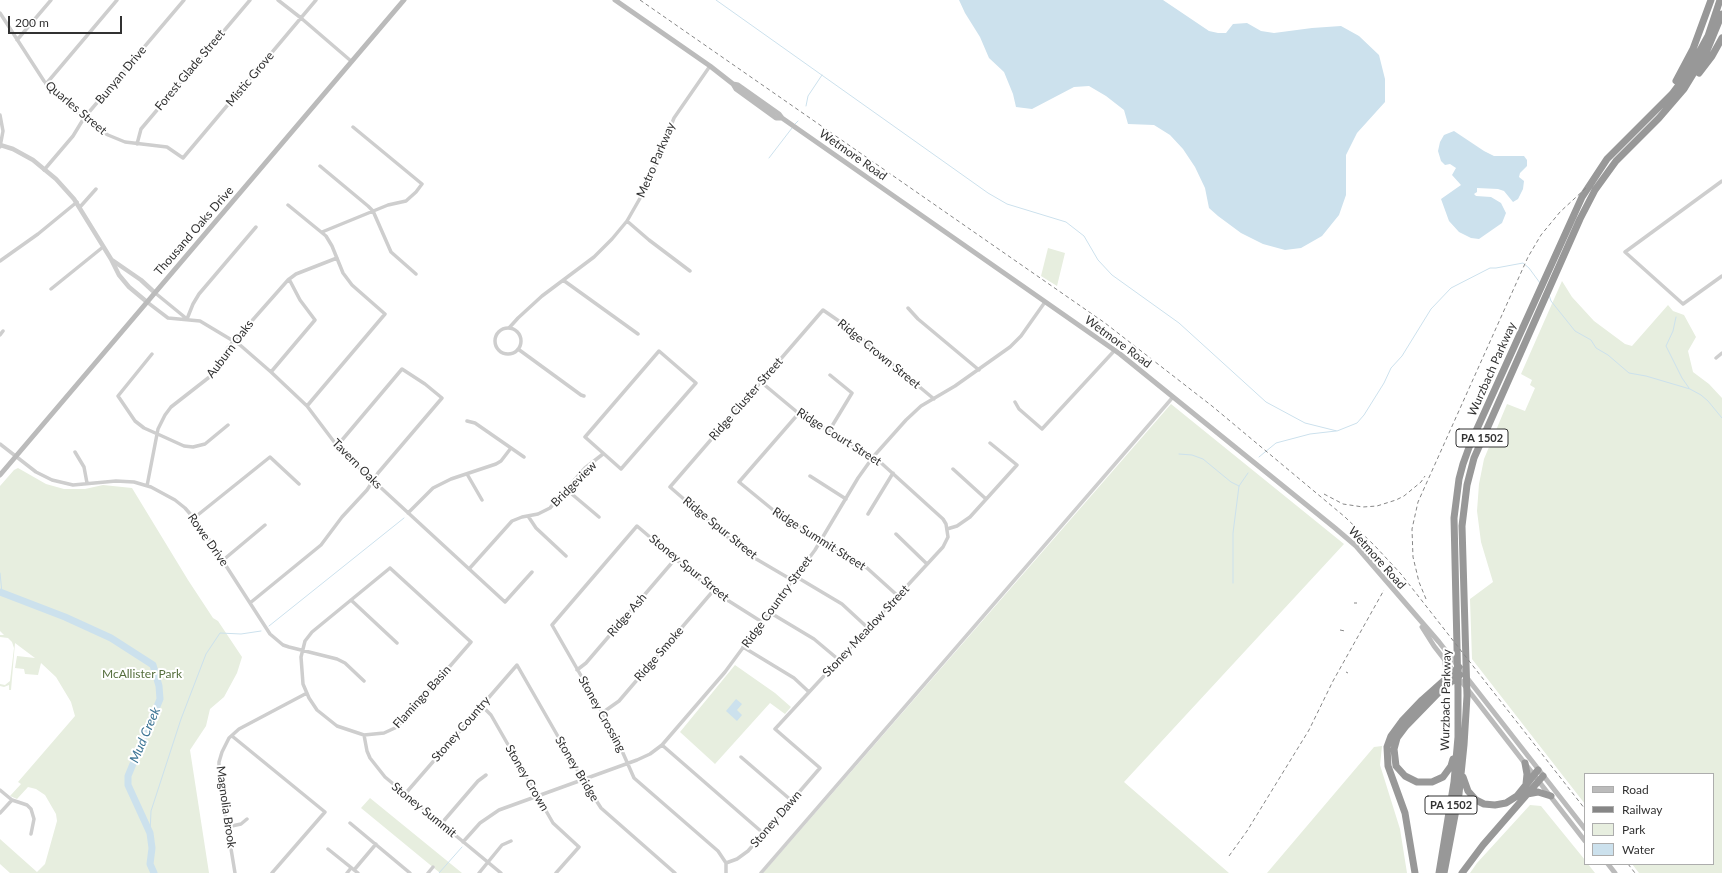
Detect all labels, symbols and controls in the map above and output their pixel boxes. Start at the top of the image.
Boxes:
scale bar [10,8,124,34]
text: 200 m [15,15,49,30]
street label: Forest Glade Street [152,27,228,113]
street label: Bunyan Drive [93,43,149,107]
street label: Mistic Grove [223,49,277,109]
street label: Quarles Street [42,78,110,138]
street label: Metro Parkway [634,120,678,200]
street label: Wetmore Road [816,126,890,184]
street label: Thousand Oaks Drive [151,184,237,278]
street label: Wetmore Road [1082,313,1154,371]
street label: Ridge Crown Street [835,316,923,392]
street label: Auburn Oaks [204,317,256,381]
street label: Wurzbach Parkway [1465,320,1519,418]
street label: Ridge Cluster Street [706,355,786,443]
street label: Ridge Court Street [794,405,884,469]
road number: PA 1502 [1456,429,1508,447]
street label: Tavern Oaks [329,436,385,492]
street label: Bridgeview [548,458,600,510]
street label: Ridge Spur Street [680,494,760,562]
street label: Ridge Summit Street [770,504,868,574]
street label: Rowe Drive [185,511,231,569]
street label: Wetmore Road [1345,524,1409,592]
street label: Stoney Spur Street [646,531,732,605]
street label: Ridge Country Street [739,553,815,651]
street label: Stoney Meadow Street [820,582,912,680]
street label: Ridge Ash [604,590,650,640]
street label: Ridge Smoke [631,624,687,684]
street label: Wurzbach Parkway [1438,649,1454,751]
street label: Flamingo Basin [390,663,454,731]
park label: McAllister Park [102,667,182,681]
street label: Stoney Crossing [575,674,629,754]
street label: Stoney Country [429,693,493,765]
water label: Mud Creek [126,705,164,765]
street label: Stoney Bridge [552,734,602,804]
street label: Stoney Crown [502,742,552,814]
street label: Magnolia Brook [213,765,239,849]
legend [1584,773,1714,865]
street label: Stoney Summit [389,779,459,841]
text: Road [1622,782,1649,797]
street label: Stoney Dawn [747,788,805,850]
road number: PA 1502 [1425,796,1477,814]
text: Railway [1622,802,1662,817]
text: Park [1622,822,1645,837]
text: Water [1622,842,1655,857]

